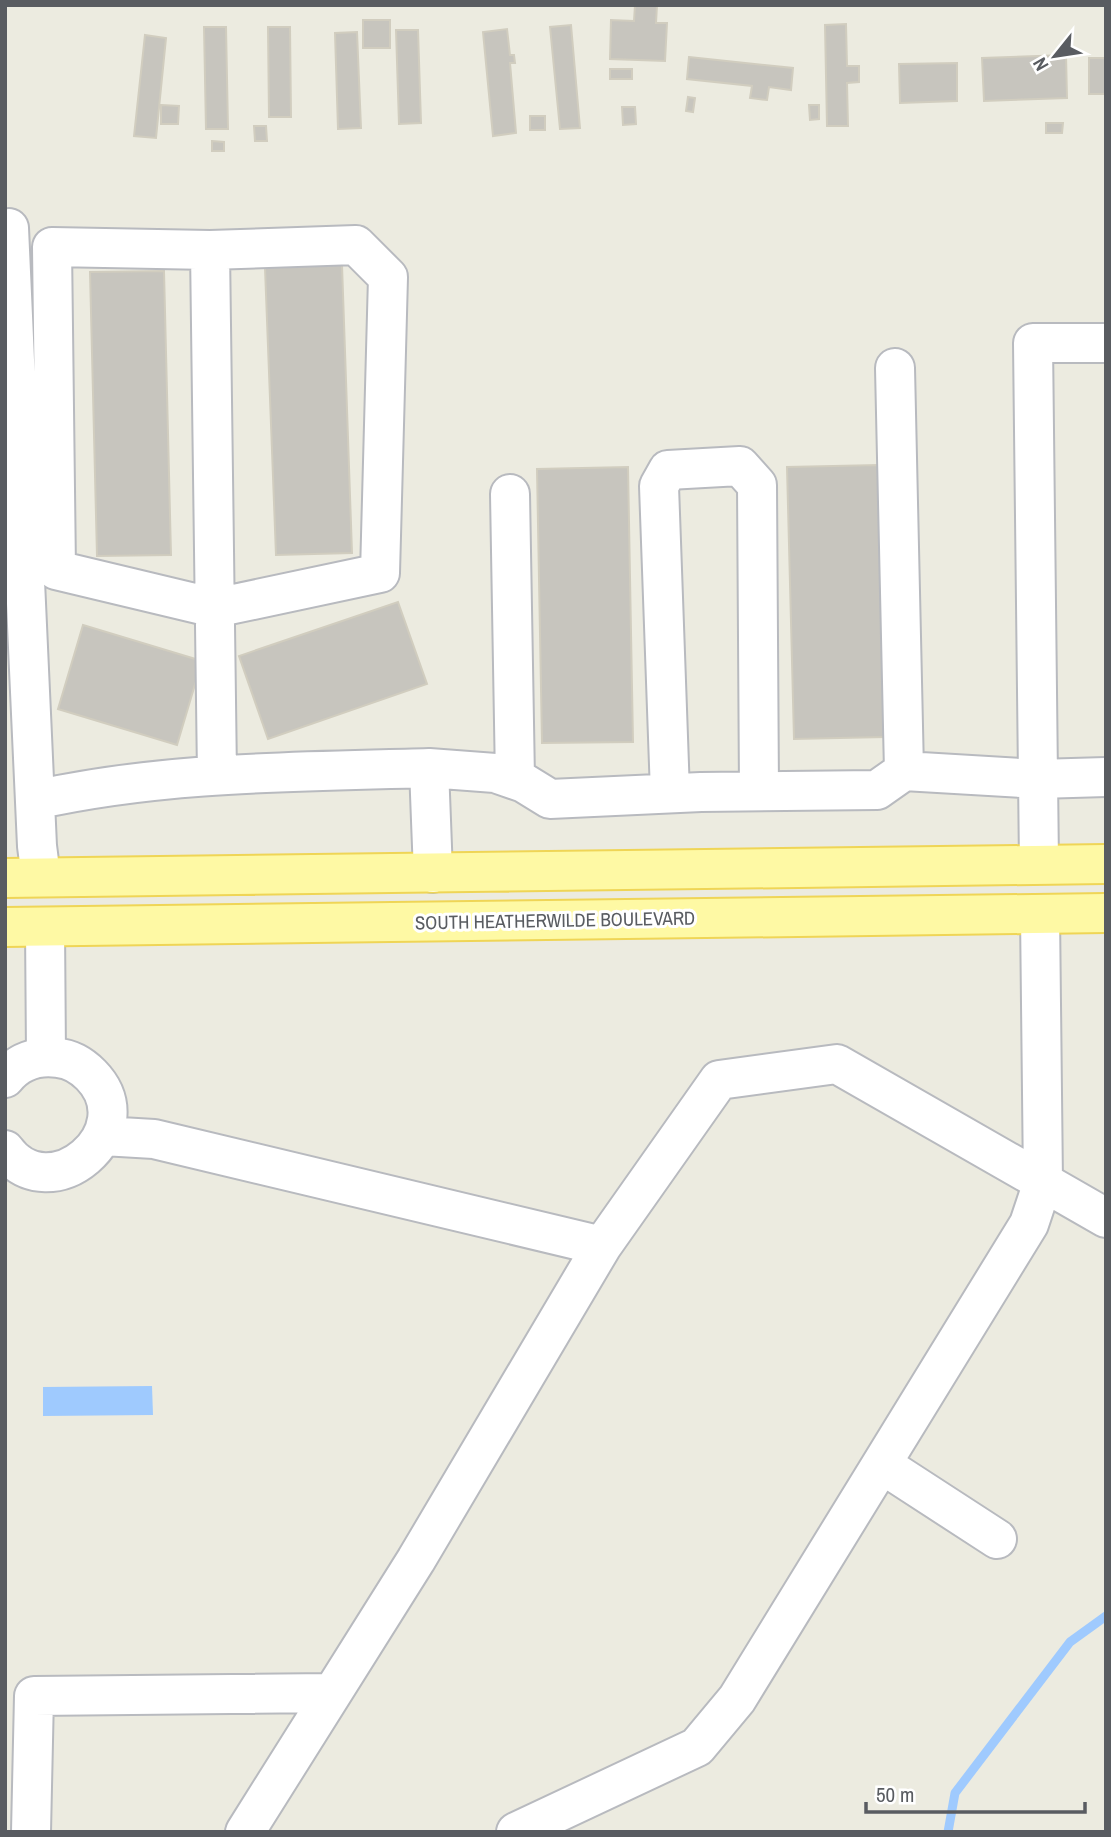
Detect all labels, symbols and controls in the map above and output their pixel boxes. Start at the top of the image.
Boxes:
north arrow [1020,21,1090,91]
text: N [1026,53,1054,76]
street label: SOUTH HEATHERWILDE BOULEVARD [415,905,695,935]
scale bar [866,1770,1085,1814]
text: 50 m [876,1780,914,1809]

